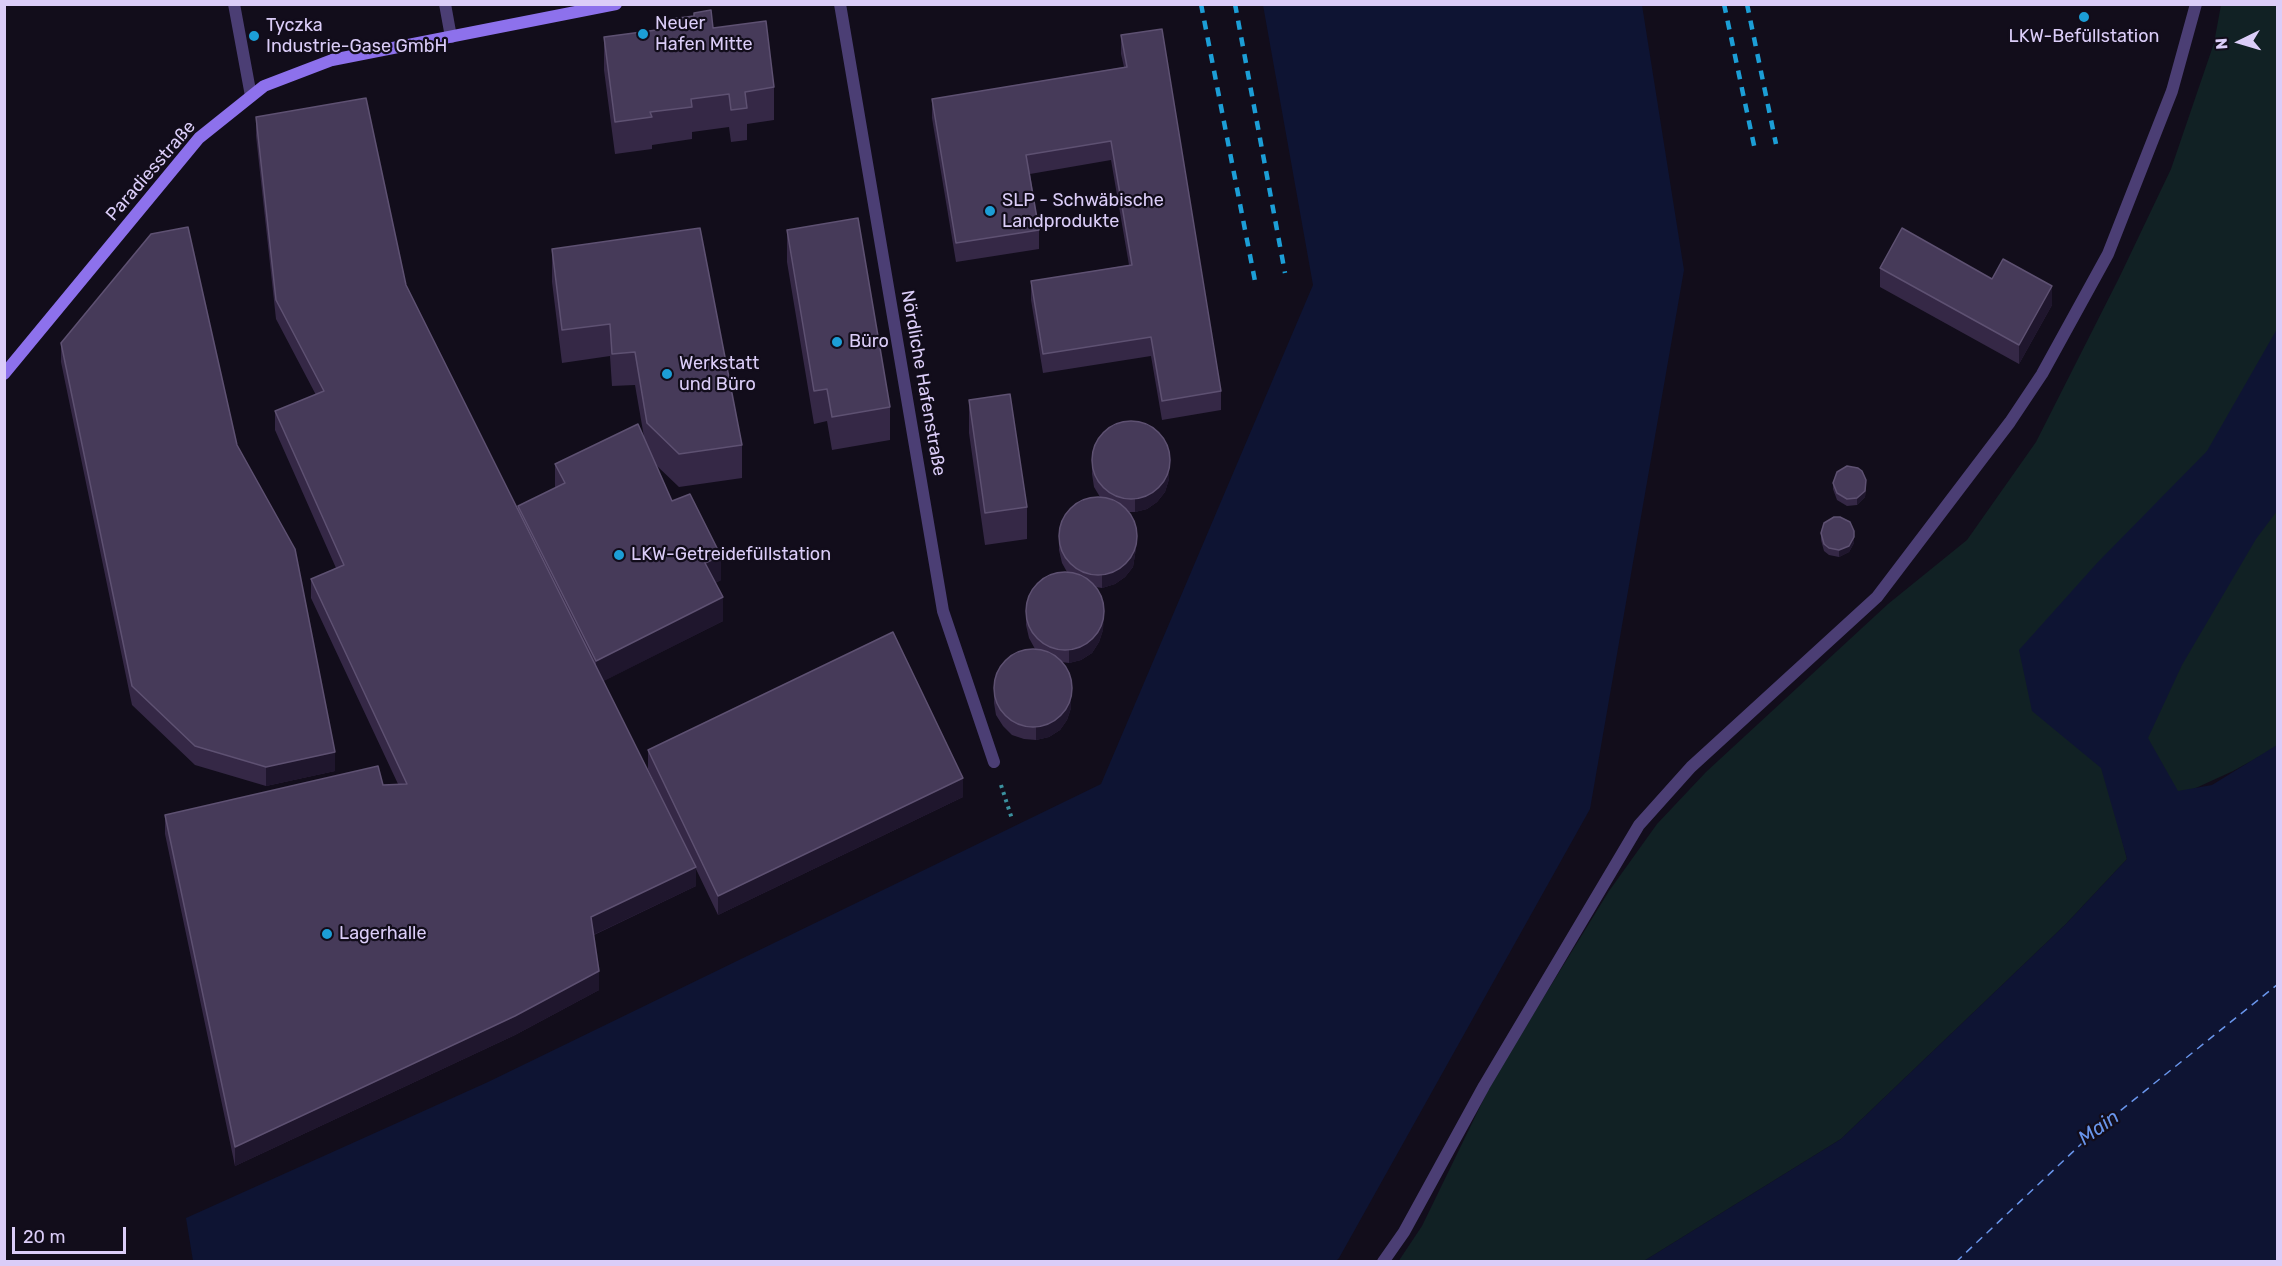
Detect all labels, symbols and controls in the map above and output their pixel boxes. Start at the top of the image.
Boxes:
marker: LKW-Befüllstation [2077,10,2091,24]
north arrow [2210,12,2270,72]
place label: Neuer Hafen Mitte [655,13,753,56]
place label: Tyczka Industrie-Gase GmbH [266,15,447,57]
place label: LKW-Befüllstation [2009,26,2159,48]
marker: Neuer Hafen Mitte [636,27,650,41]
marker: Tyczka Industrie-Gase GmbH [247,29,261,43]
text: N [2212,37,2232,50]
street label: Paradiesstraße [102,116,200,226]
place label: SLP - Schwäbische Landprodukte [1002,190,1164,232]
marker: SLP - Schwäbische Landprodukte [983,204,997,218]
street label: Nördliche Hafenstraße [896,288,950,478]
place label: Büro [849,331,889,353]
marker: Büro [830,335,844,349]
place label: Werkstatt und Büro [679,353,759,395]
marker: Werkstatt und Büro [660,367,674,381]
place label: LKW-Getreidefüllstation [631,544,831,566]
marker: LKW-Getreidefüllstation [612,548,626,562]
place label: Lagerhalle [339,923,426,945]
marker: Lagerhalle [320,927,334,941]
water label: Main [2074,1105,2124,1151]
scale bar [15,1215,129,1253]
text: 20 m [23,1226,65,1248]

